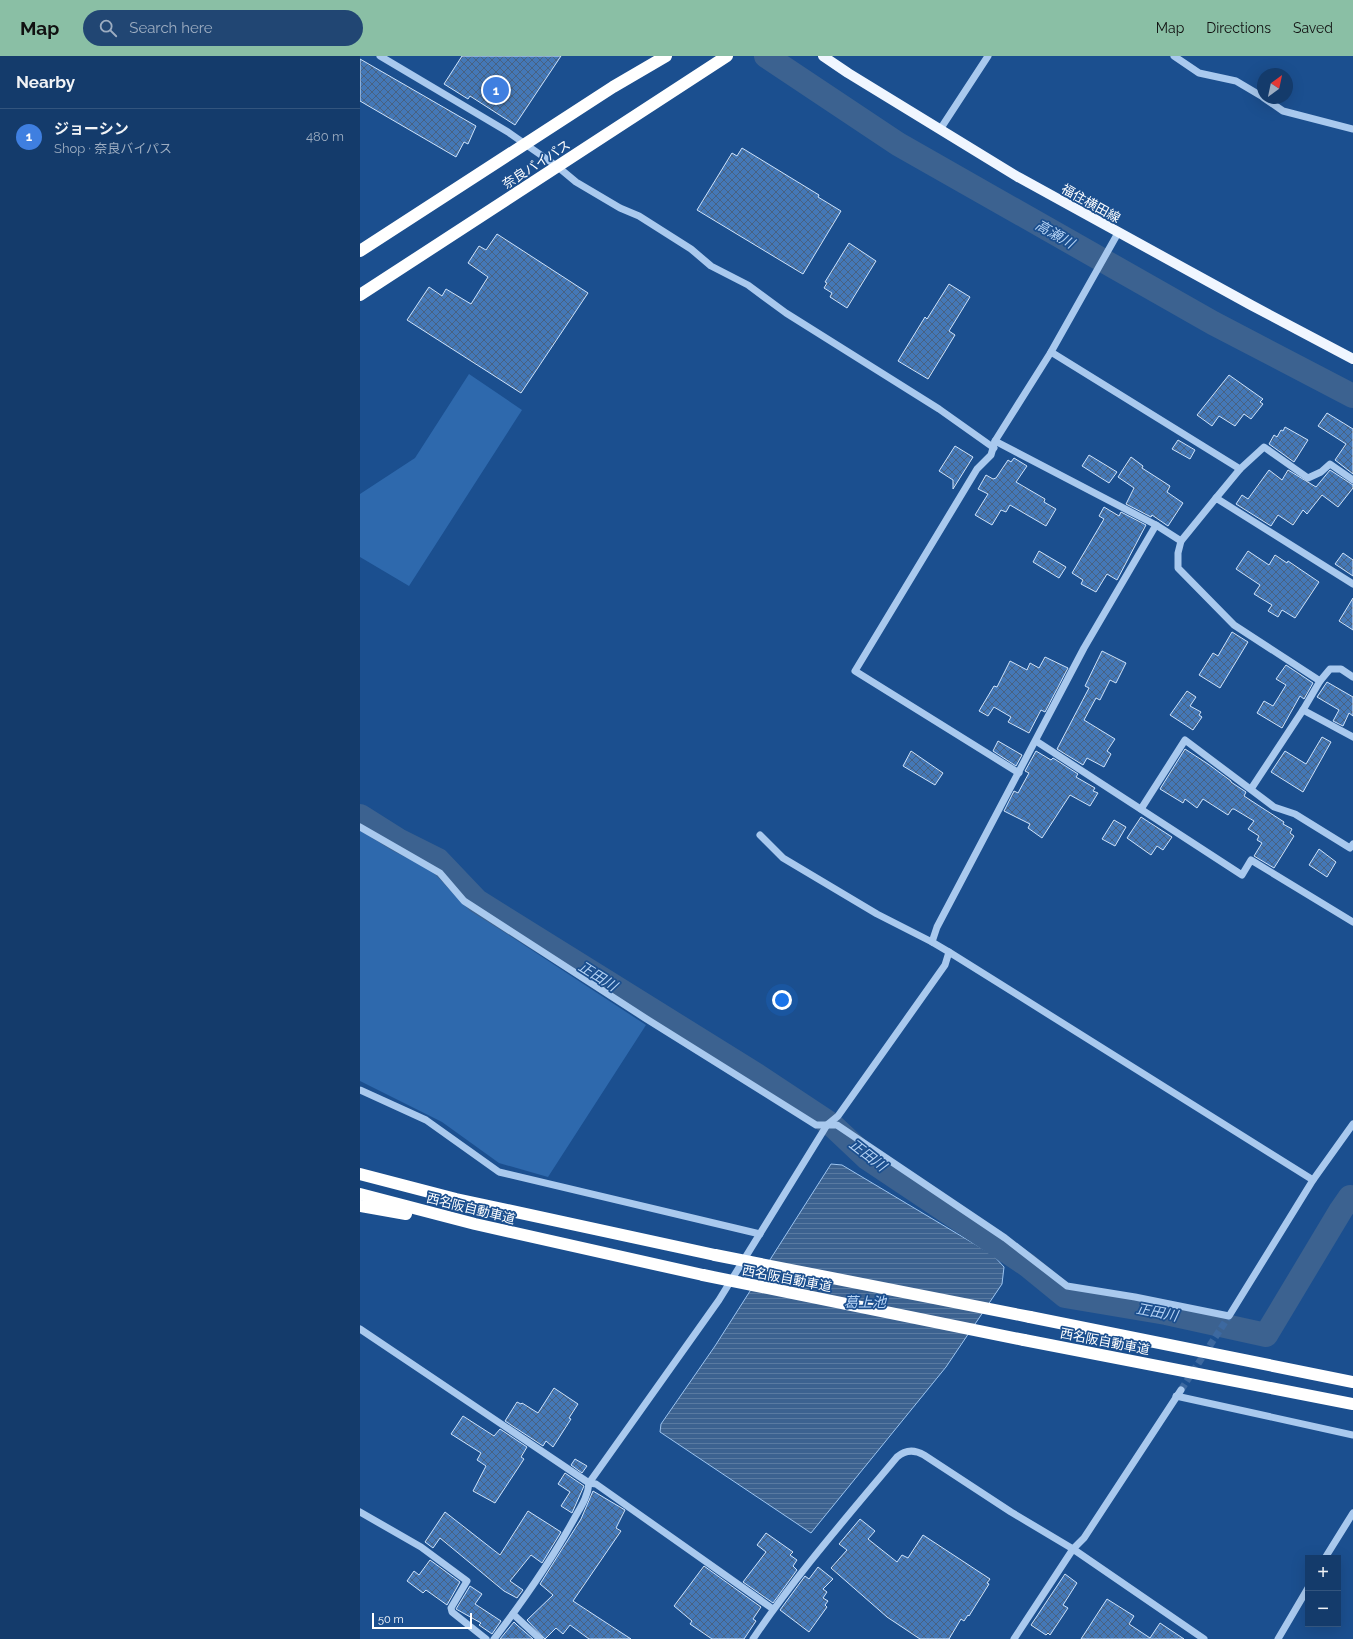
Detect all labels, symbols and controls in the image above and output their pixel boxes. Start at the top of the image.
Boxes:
search box [83,10,363,46]
text: Map [20,17,59,39]
icon: search [97,17,119,39]
text: Search here [129,19,213,37]
text: Map [1156,20,1184,36]
text: Directions [1206,20,1271,36]
text: Saved [1293,20,1333,36]
north arrow [1257,68,1293,104]
text: Nearby [16,72,75,92]
pin: 1 [483,75,509,105]
text: ジョーシン [54,120,129,138]
text: 1 [26,129,32,144]
text: 480 m [306,129,344,144]
street label: 奈良バイパス [500,137,573,192]
text: Shop · 奈良バイパス [54,141,172,156]
street label: 福住横田線 [1059,181,1123,226]
water label: 高瀬川 [1033,217,1079,252]
water label: 正田川 [576,958,622,995]
your location [772,990,792,1010]
water label: 正田川 [847,1136,891,1175]
street label: 西名阪自動車道 [425,1190,517,1227]
street label: 西名阪自動車道 [741,1262,833,1295]
water label: 葛上池 [844,1294,888,1310]
water label: 正田川 [1135,1300,1181,1324]
street label: 西名阪自動車道 [1059,1325,1151,1358]
map controls [1305,1555,1341,1627]
button: + [1305,1555,1341,1591]
button: − [1305,1591,1341,1627]
scale bar [372,1611,472,1630]
text: 50 m [378,1613,404,1626]

